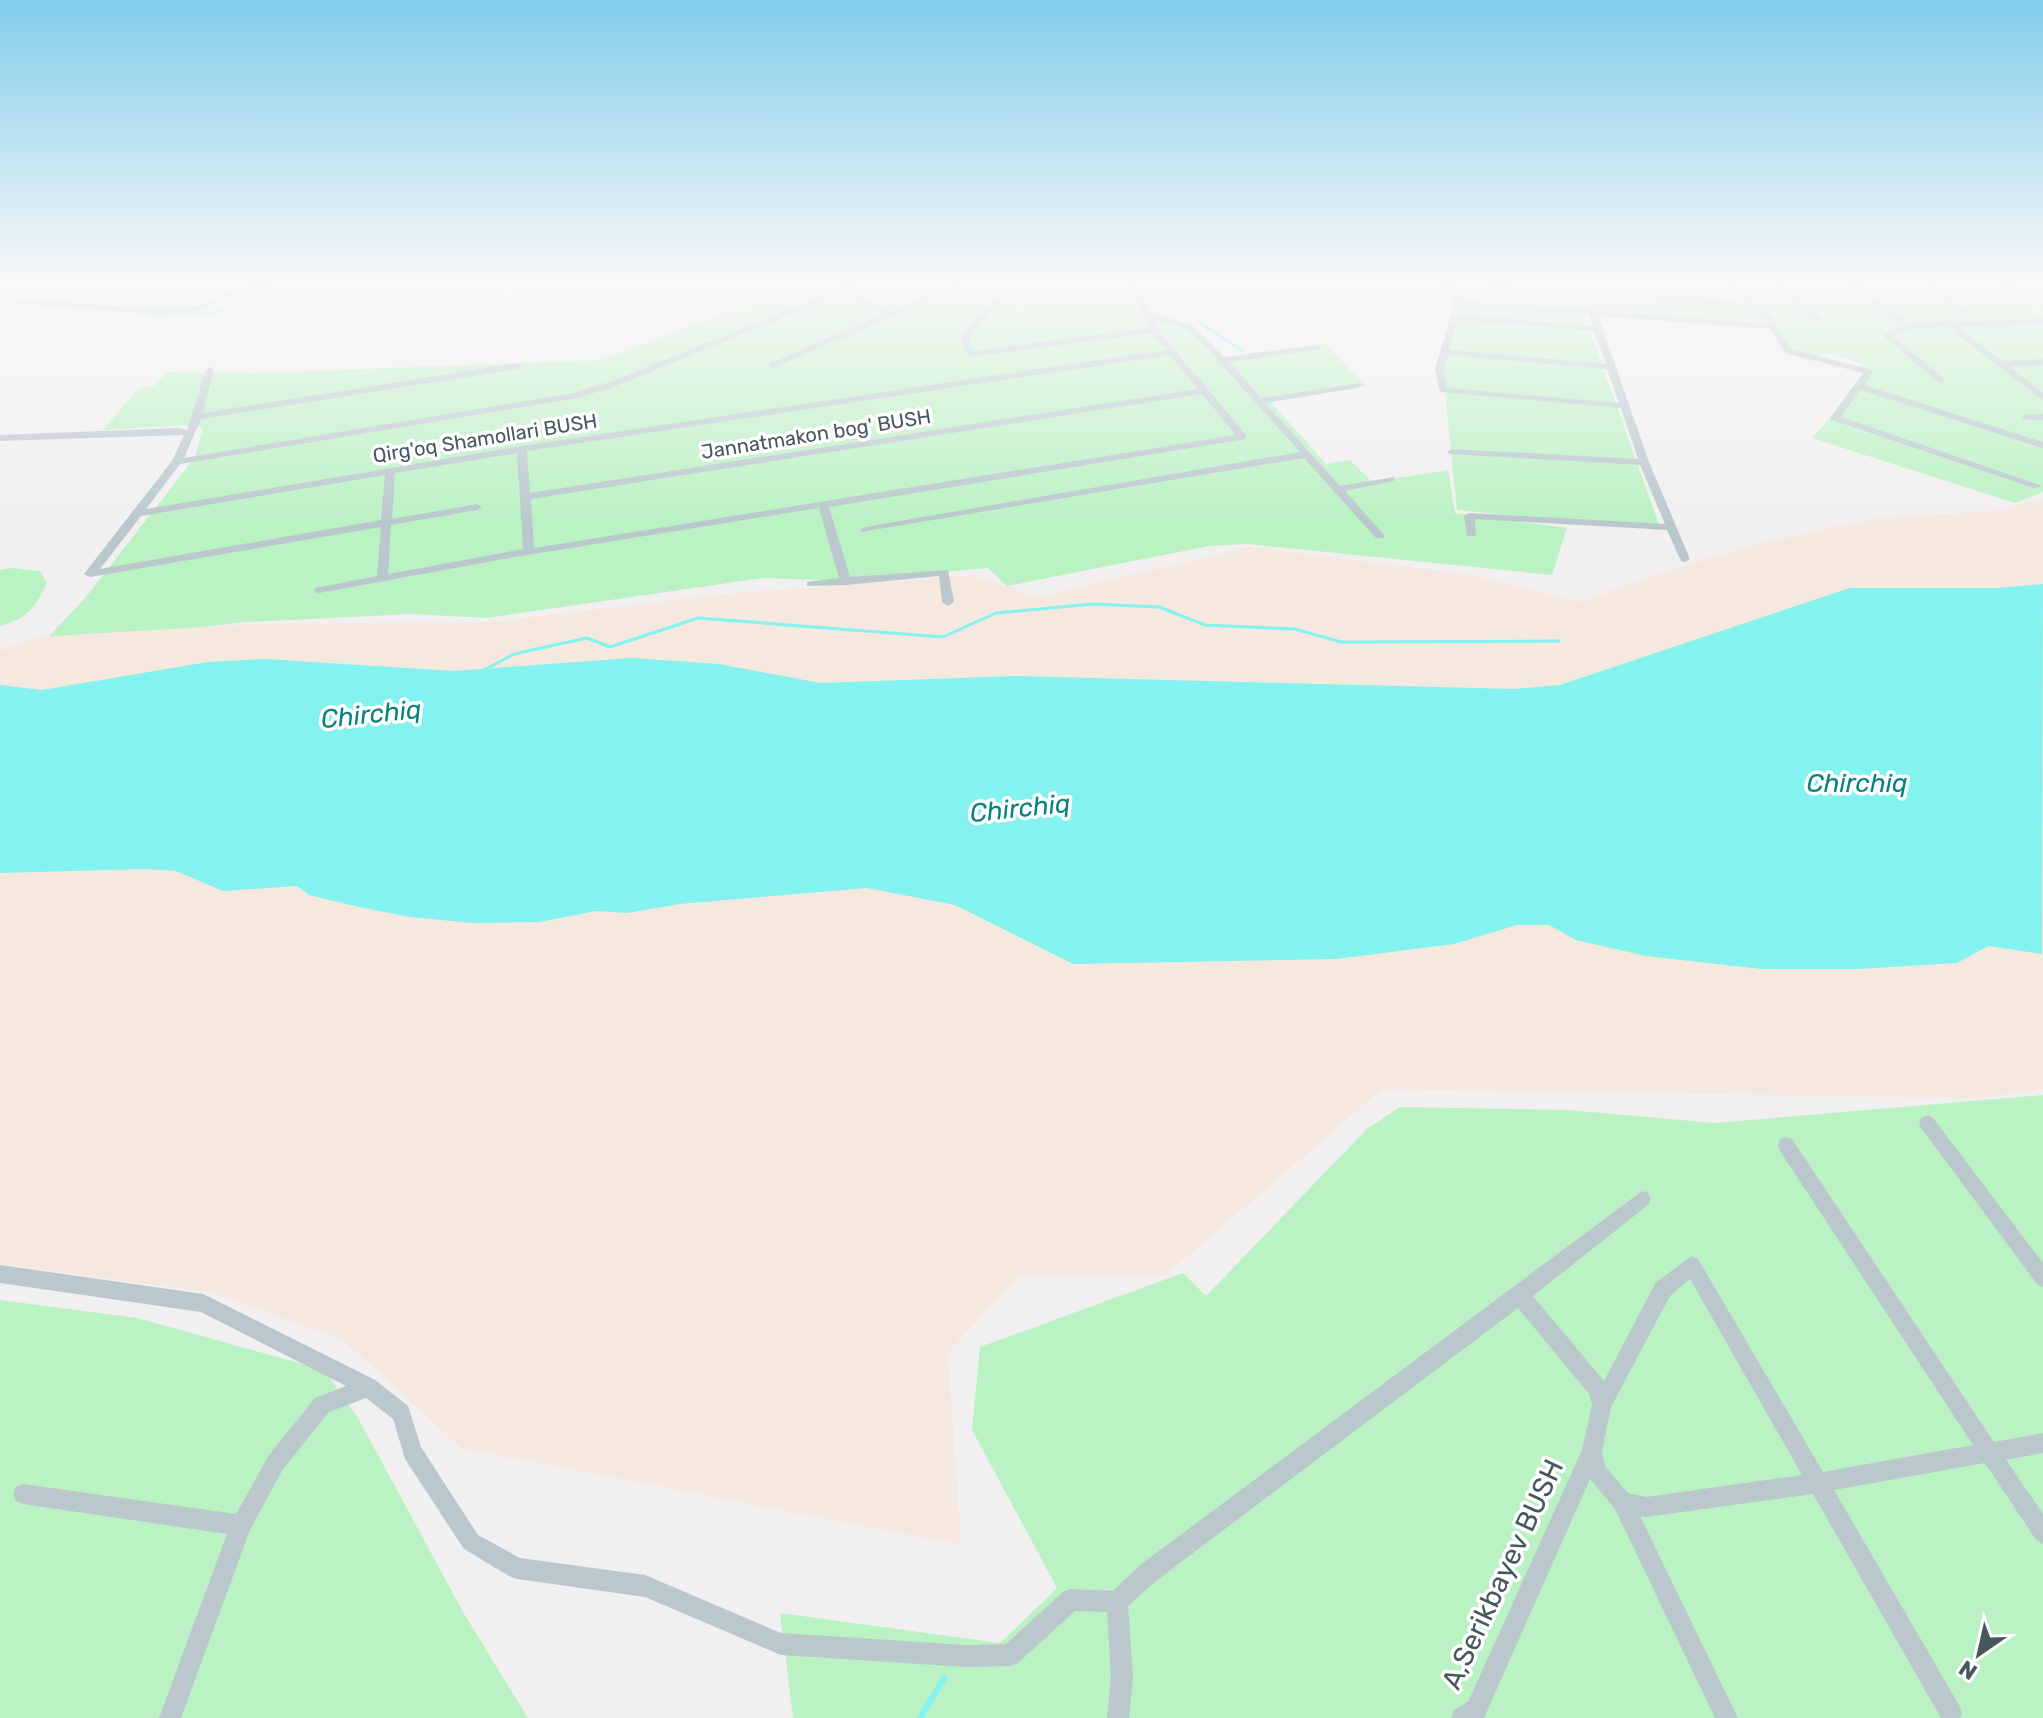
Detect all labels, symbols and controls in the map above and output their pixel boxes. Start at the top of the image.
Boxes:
street label: Jannatmakon bog' BUSH [699,404,933,464]
street label: Qirg'oq Shamollari BUSH [371,408,599,468]
water label: Chirchiq [319,694,423,735]
water label: Chirchiq [1806,768,1908,799]
water label: Chirchiq [968,788,1072,829]
street label: A,Serikbayev BUSH [1435,1454,1570,1694]
north arrow [1939,1614,2019,1694]
text: N [1954,1655,1982,1686]

